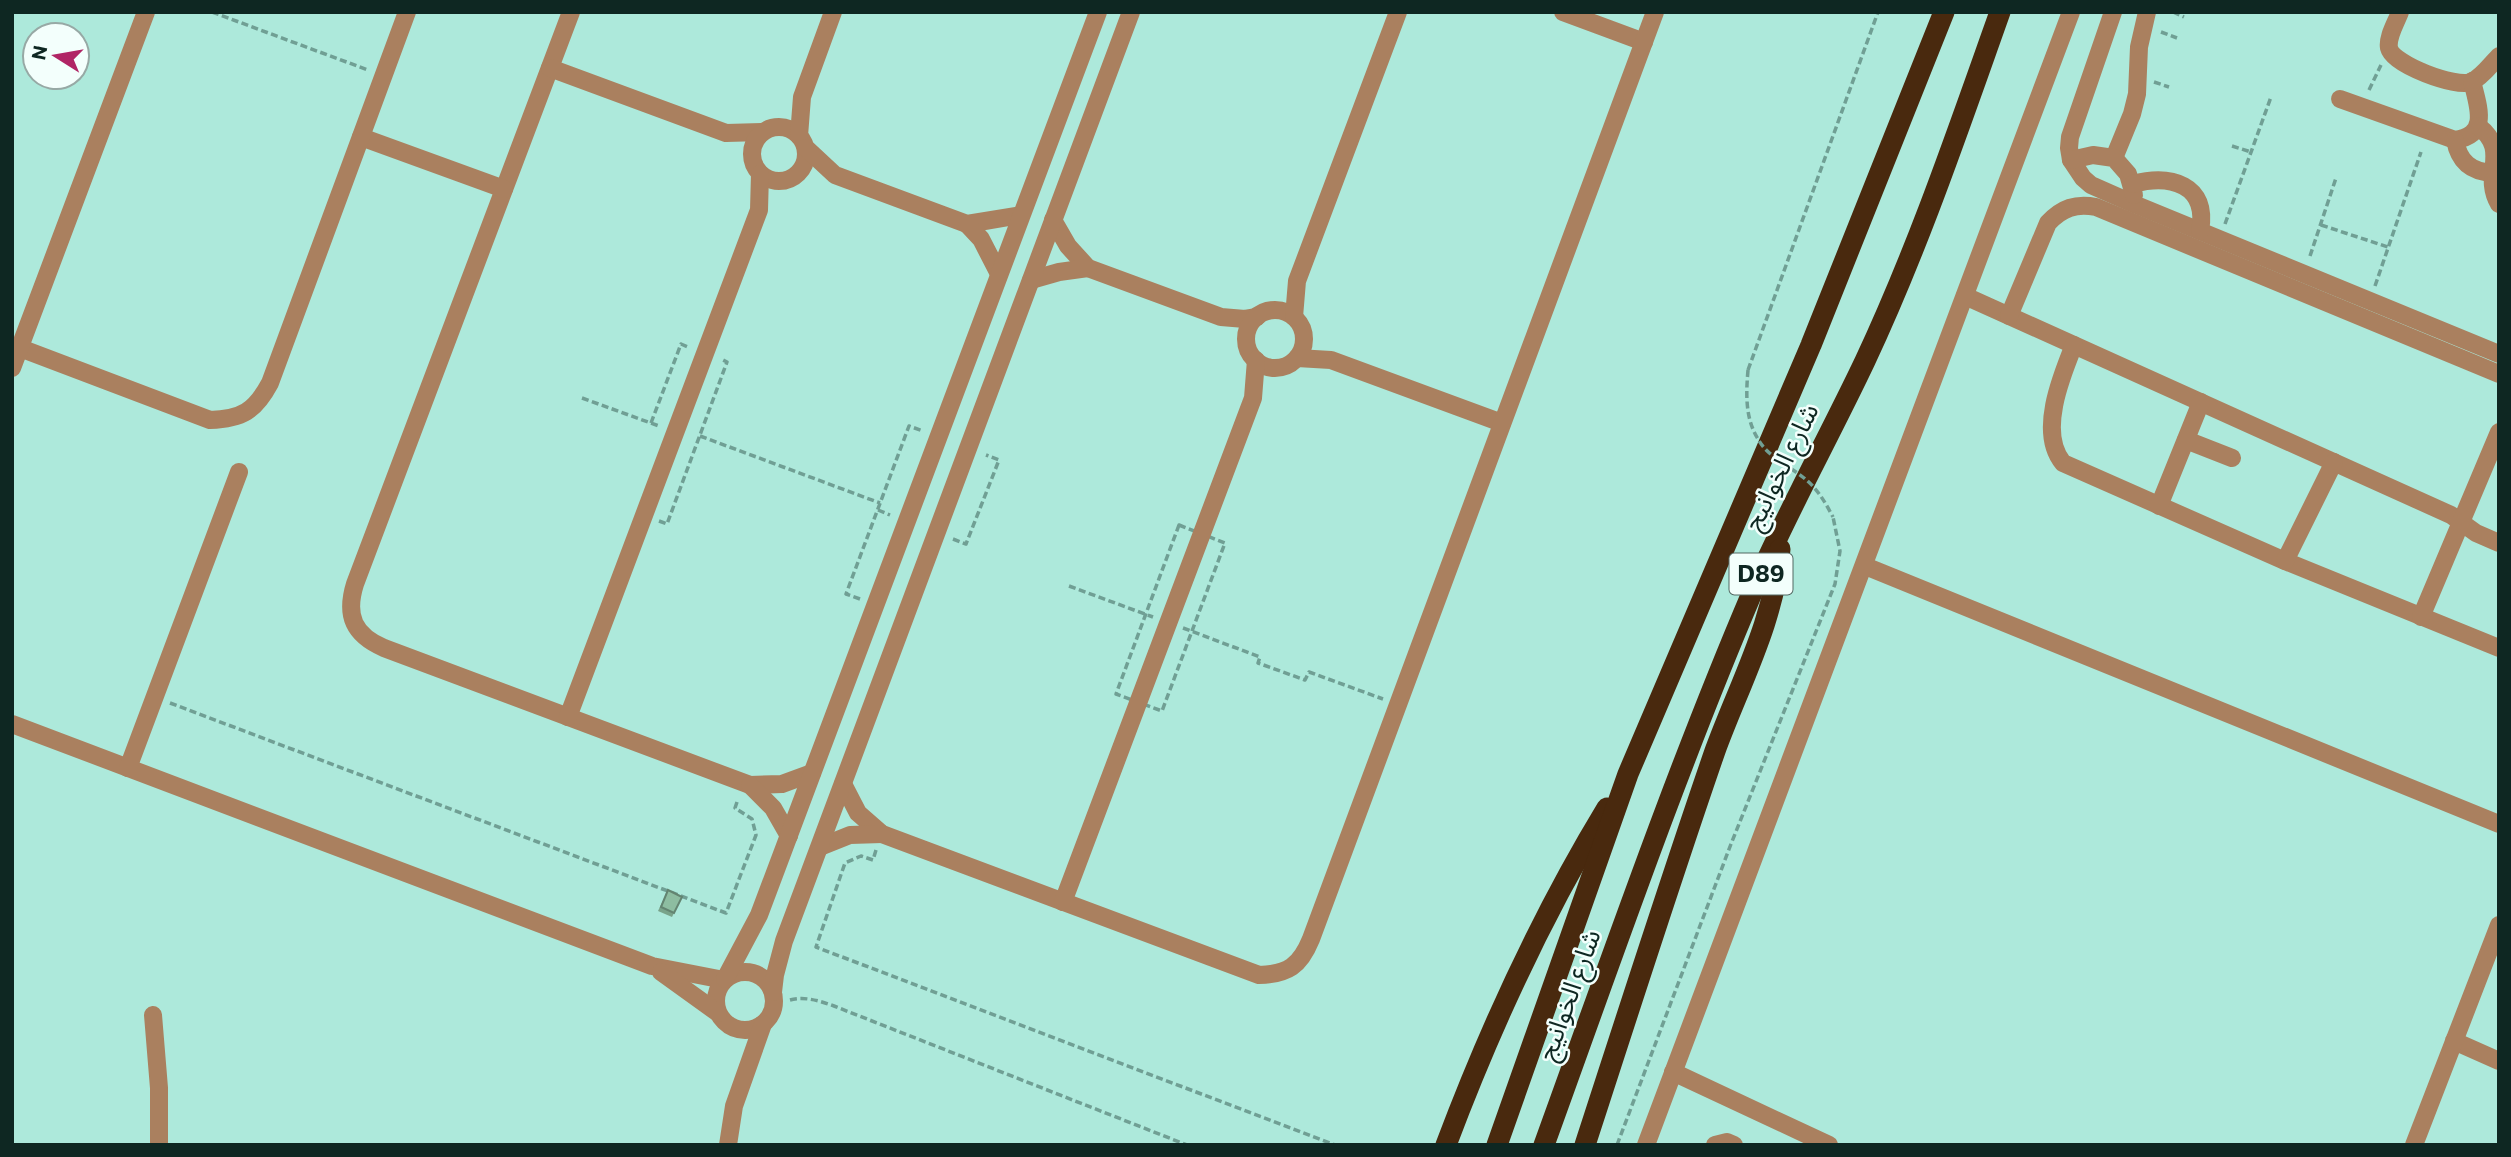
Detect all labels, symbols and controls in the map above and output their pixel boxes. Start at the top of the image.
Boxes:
north arrow [21,21,91,91]
text: N [26,43,51,62]
street label: شارع الخوانيج [1736,398,1829,537]
road number: D89 [1730,554,1792,594]
street label: شارع الخوانيج [1530,925,1611,1066]

